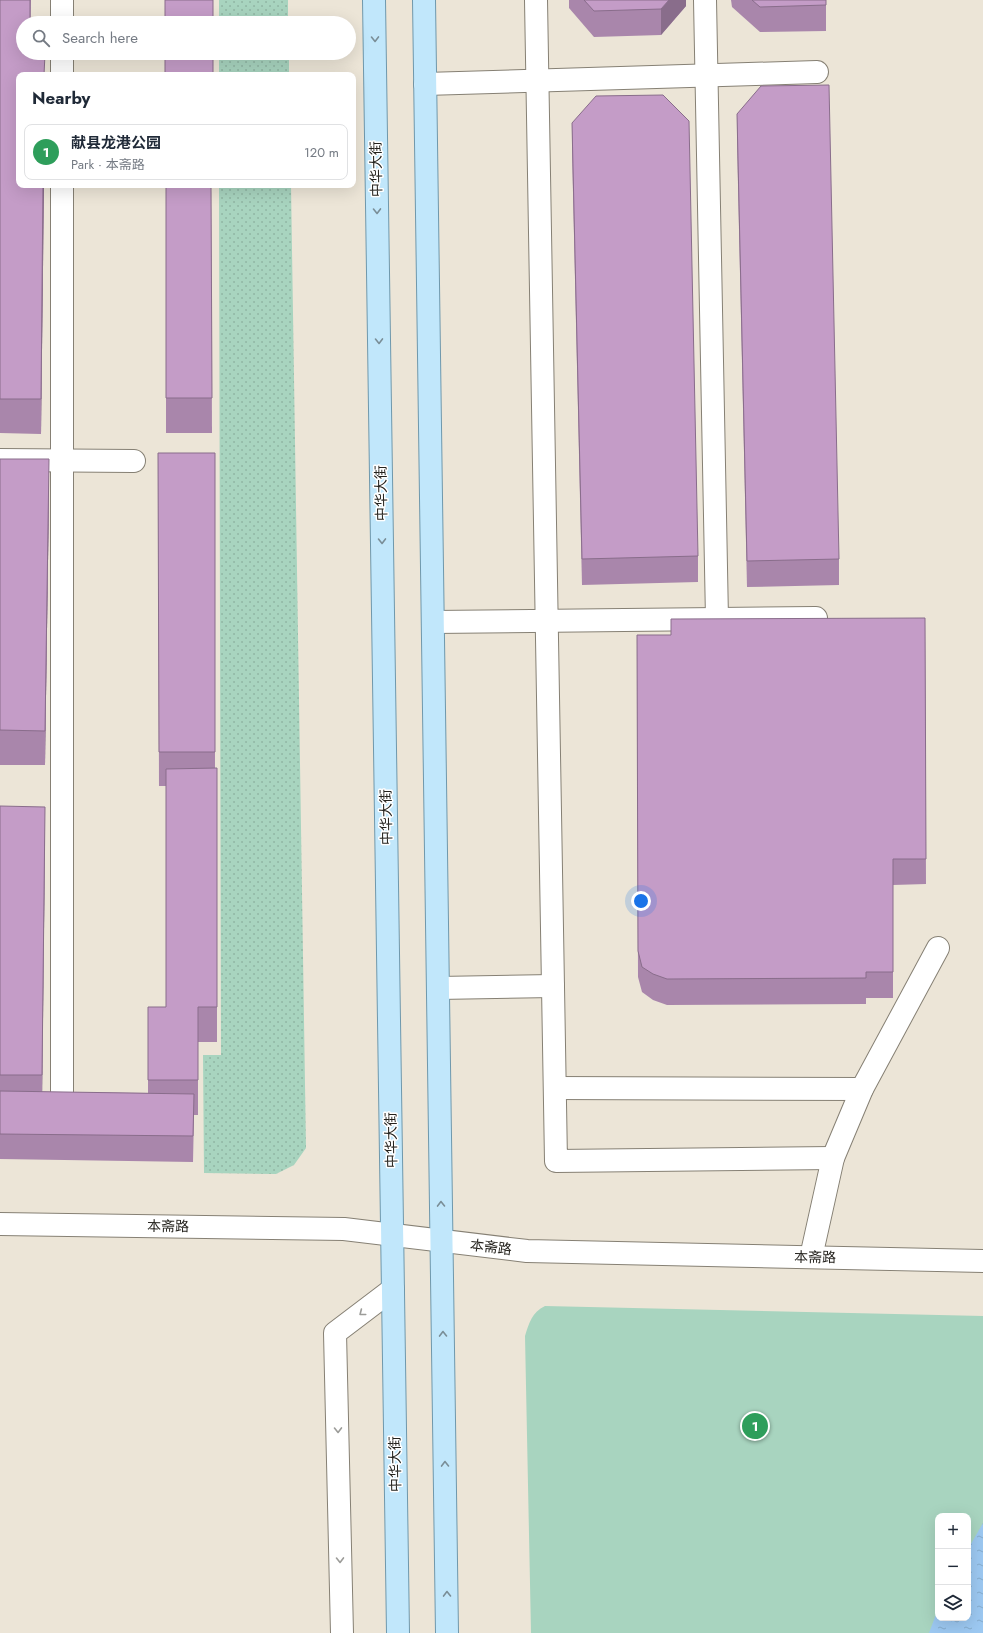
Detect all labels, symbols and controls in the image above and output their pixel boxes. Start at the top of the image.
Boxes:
search box [16,16,356,60]
icon: search [30,27,52,49]
text: Search here [62,27,138,49]
one-way arrow [371,36,379,42]
text: Nearby [32,86,90,110]
text: 献县龙港公园 [71,132,161,154]
street label: 中华大街 [366,141,386,197]
text: 1 [43,143,49,162]
text: 120 m [304,143,339,162]
text: Park · 本斋路 [71,155,145,174]
one-way arrow [373,208,381,214]
one-way arrow [375,338,383,344]
street label: 中华大街 [371,465,391,521]
one-way arrow [378,538,386,544]
street label: 中华大街 [376,789,396,845]
your location [631,891,651,911]
street label: 中华大街 [381,1112,401,1168]
one-way arrow [437,1201,445,1207]
street label: 本斋路 [147,1216,189,1236]
street label: 本斋路 [469,1235,513,1259]
street label: 本斋路 [794,1247,836,1267]
one-way arrow [359,1308,366,1315]
one-way arrow [439,1331,447,1337]
pin: 1 [742,1411,768,1441]
one-way arrow [333,1427,342,1433]
street label: 中华大街 [385,1436,405,1492]
one-way arrow [441,1461,449,1467]
map controls [935,1513,971,1621]
button: + [935,1513,971,1549]
button: − [935,1549,971,1585]
one-way arrow [336,1557,345,1563]
button: layers [935,1585,971,1621]
one-way arrow [443,1591,451,1597]

